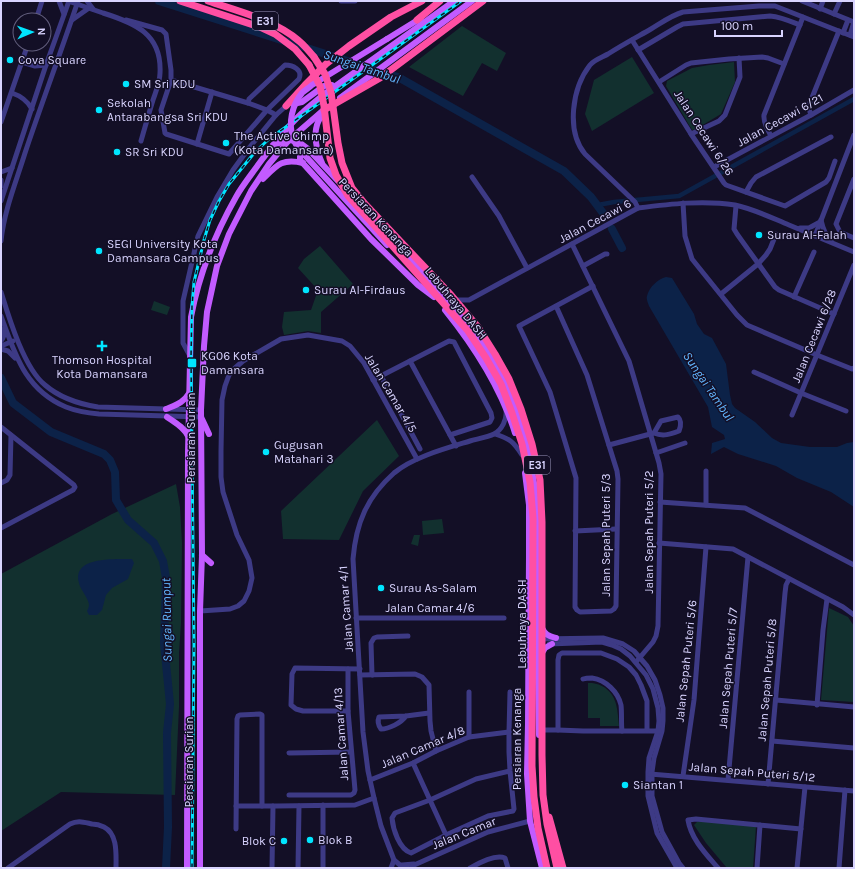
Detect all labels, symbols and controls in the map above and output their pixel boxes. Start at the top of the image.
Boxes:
north arrow [12,12,52,52]
road number: E31 [252,12,278,30]
scale bar [715,12,782,38]
text: 100 m [721,19,753,33]
text: N [35,27,48,36]
water label: Sungai Tambul [321,46,402,87]
place label: Cova Square [18,53,86,67]
marker: Cova Square [5,55,15,65]
place label: SM Sri KDU [134,77,195,91]
marker: SM Sri KDU [121,79,131,89]
street label: Jalan Cecawi 6/26 [671,88,737,178]
street label: Jalan Cecawi 6/21 [735,91,825,149]
place label: Sekolah Antarabangsa Sri KDU [107,96,228,124]
marker: Sekolah Antarabangsa Sri KDU [94,105,104,115]
place label: The Active Chimp (Kota Damansara) [234,129,334,157]
marker: The Active Chimp (Kota Damansara) [221,138,231,148]
place label: SR Sri KDU [125,145,184,159]
marker: SR Sri KDU [112,147,122,157]
street label: Persiaran Kenanga [336,175,416,259]
street label: Jalan Cecawi 6 [556,196,634,246]
place label: Surau Al-Falah [767,228,847,242]
marker: Surau Al-Falah [754,230,764,240]
place label: SEGI University Kota Damansara Campus [107,237,219,265]
marker: SEGI University Kota Damansara Campus [94,246,104,256]
street label: Lebuhraya DASH [422,264,490,342]
place label: Surau Al-Firdaus [314,283,406,297]
marker: Surau Al-Firdaus [301,285,311,295]
street label: Jalan Cecawi 6/28 [789,287,839,385]
marker: Thomson Hospital Kota Damansara [96,340,108,352]
place label: KG06 Kota Damansara [201,349,264,377]
water label: Sungai Tambul [680,349,737,424]
street label: Jalan Camar 4/5 [362,351,420,435]
place label: Thomson Hospital Kota Damansara [52,353,152,381]
marker: KG06 Kota Damansara [186,357,198,369]
street label: Persiaran Surian [184,393,198,483]
place label: Gugusan Matahari 3 [274,438,334,466]
marker: Gugusan Matahari 3 [261,447,271,457]
road number: E31 [524,456,550,474]
street label: Jalan Sepah Puteri 5/2 [642,471,656,593]
street label: Jalan Sepah Puteri 5/3 [599,473,613,597]
street label: Jalan Camar 4/1 [336,565,356,653]
water label: Sungai Rumput [158,577,175,662]
street label: Lebuhraya DASH [515,579,529,669]
place label: Surau As-Salam [389,581,477,595]
marker: Surau As-Salam [376,583,386,593]
street label: Jalan Sepah Puteri 5/6 [673,599,699,723]
street label: Jalan Camar 4/6 [385,601,475,615]
street label: Jalan Sepah Puteri 5/7 [716,606,740,729]
street label: Jalan Sepah Puteri 5/8 [755,618,779,742]
street label: Jalan Camar 4/13 [331,687,351,781]
street label: Persiaran Kenanga [510,688,524,790]
street label: Persiaran Surian [182,717,196,807]
street label: Jalan Camar 4/8 [379,723,467,771]
street label: Jalan Sepah Puteri 5/12 [688,759,816,785]
place label: Siantan 1 [633,778,683,792]
marker: Siantan 1 [620,780,630,790]
street label: Jalan Camar [430,814,499,852]
place label: Blok B [318,833,352,847]
place label: Blok C [242,834,276,848]
marker: Blok B [305,835,315,845]
marker: Blok C [279,836,289,846]

